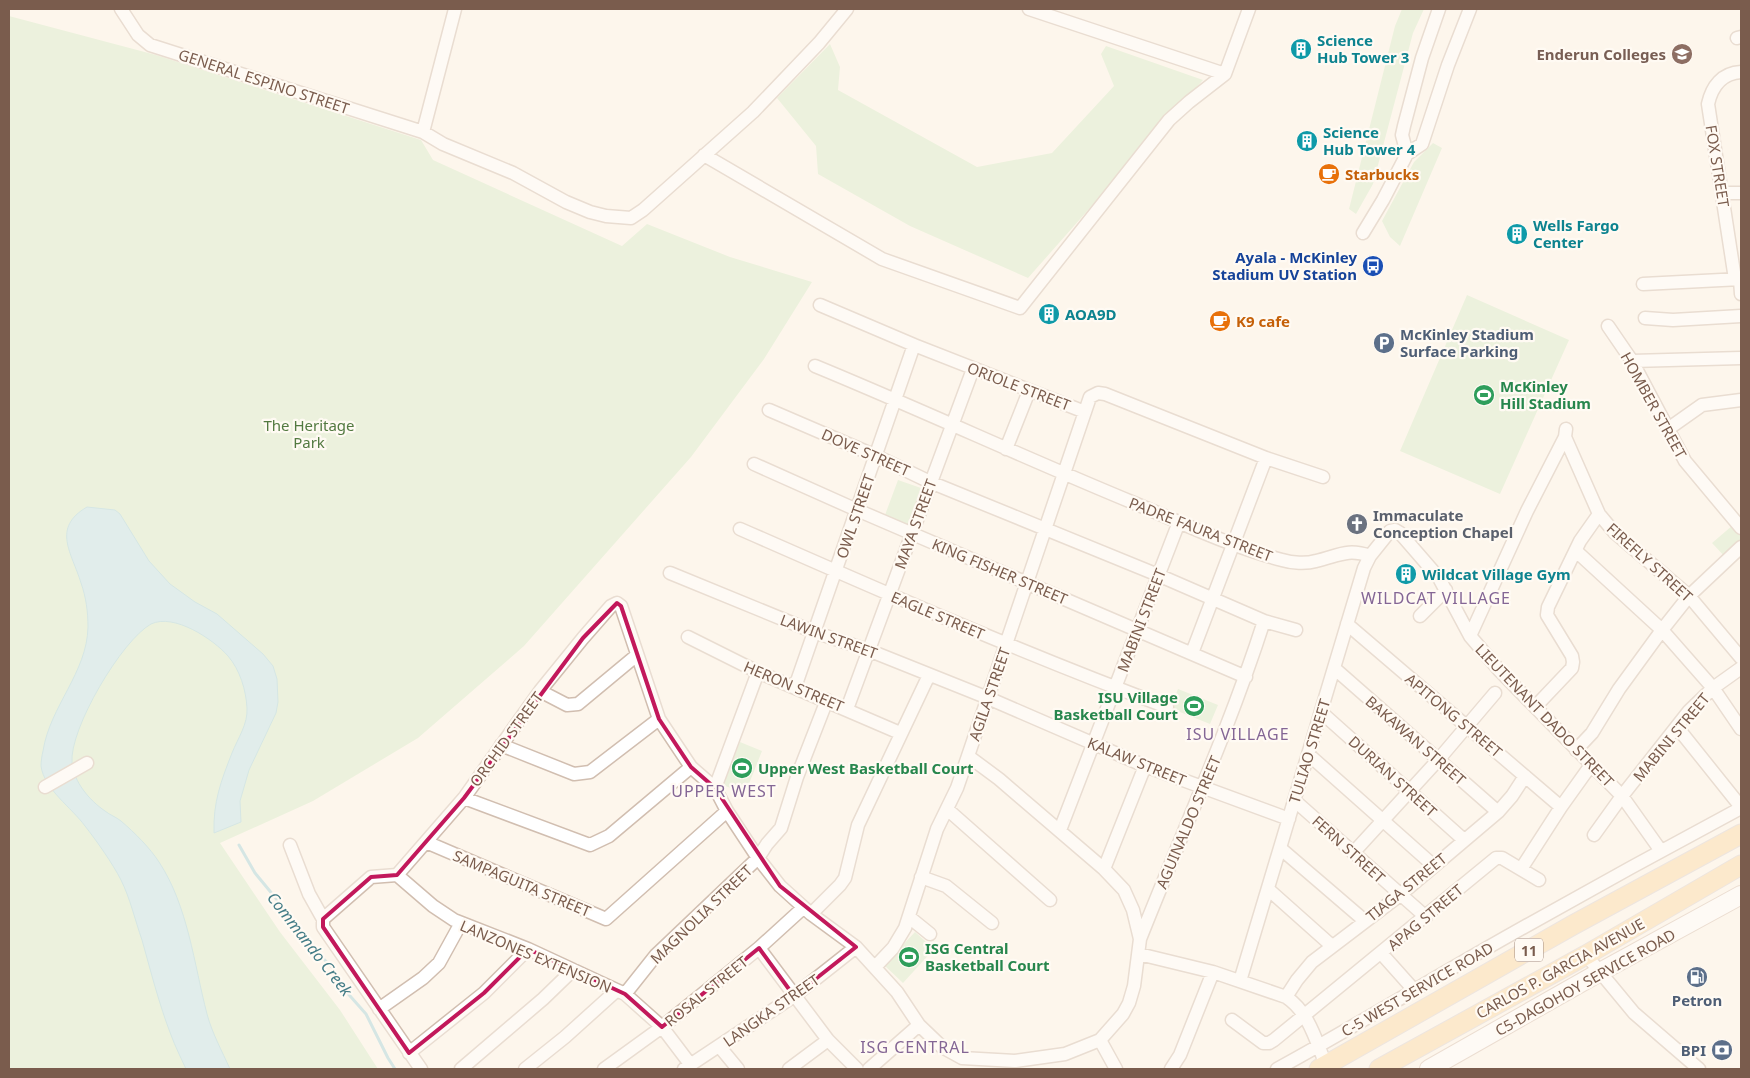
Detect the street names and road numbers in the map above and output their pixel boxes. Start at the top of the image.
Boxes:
street label: GENERAL ESPINO STREET [176,44,353,118]
street label: FOX STREET [1702,124,1734,209]
street label: HOMBER STREET [1616,348,1692,462]
street label: ORIOLE STREET [965,357,1074,415]
street label: DOVE STREET [819,424,914,481]
street label: OWL STREET [831,470,879,561]
street label: MAYA STREET [889,476,941,572]
street label: PADRE FAURA STREET [1126,492,1276,566]
street label: FIREFLY STREET [1603,518,1698,606]
street label: KING FISHER STREET [929,533,1071,609]
street label: MABINI STREET [1112,565,1170,675]
street label: EAGLE STREET [888,586,988,644]
street label: LAWIN STREET [778,609,881,663]
street label: LIEUTENANT DADO STREET [1471,639,1619,791]
street label: AGILA STREET [964,644,1015,743]
street label: HERON STREET [741,656,848,716]
street label: APITONG STREET [1401,669,1507,762]
street label: ORCHID STREET [465,687,548,790]
street label: MABINI STREET [1628,688,1714,785]
street label: BAKAWAN STREET [1362,691,1471,790]
street label: TULIAO STREET [1284,696,1335,806]
street label: DURIAN STREET [1345,731,1442,821]
street label: KALAW STREET [1085,732,1190,790]
street label: AGUINALDO STREET [1151,752,1225,892]
street label: FERN STREET [1308,811,1390,888]
street label: SAMPAGUITA STREET [450,845,594,921]
street label: TIAGA STREET [1362,848,1451,926]
street label: MAGNOLIA STREET [646,860,757,968]
street label: APAG STREET [1383,879,1468,955]
street label: CARLOS P. GARCIA AVENUE [1472,913,1648,1023]
street label: LANZONES EXTENSION [457,915,615,997]
street label: C5-DAGOHOY SERVICE ROAD [1491,924,1679,1040]
street label: C-5 WEST SERVICE ROAD [1337,937,1497,1041]
road number: 11 [1515,938,1543,962]
street label: ROSAL STREET [660,951,752,1031]
street label: LANGKA STREET [719,969,824,1051]

